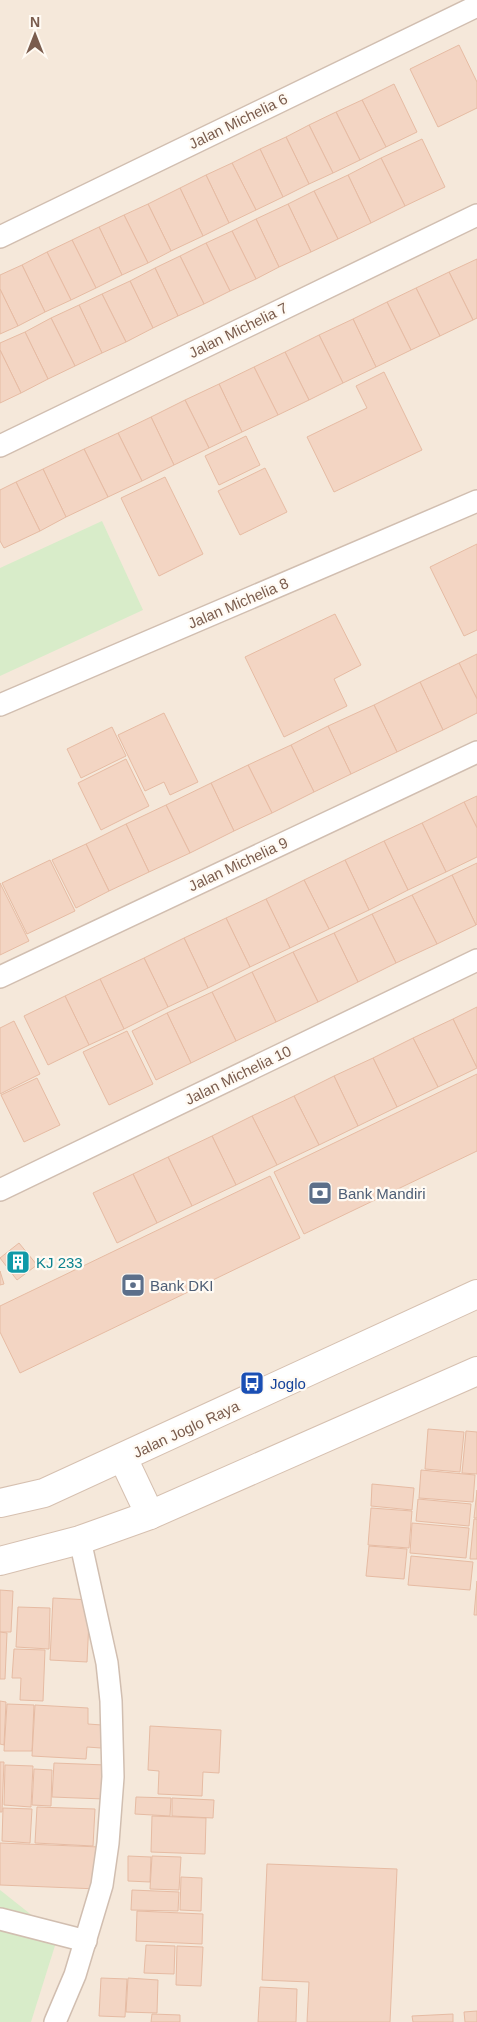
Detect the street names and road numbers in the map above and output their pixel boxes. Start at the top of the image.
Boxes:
street label: Jalan Michelia 6 [186,90,290,152]
street label: Jalan Michelia 7 [186,299,290,361]
street label: Jalan Michelia 8 [185,574,291,632]
street label: Jalan Michelia 9 [186,834,290,894]
street label: Jalan Michelia 10 [182,1042,294,1108]
street label: Jalan Joglo Raya [130,1397,242,1461]

